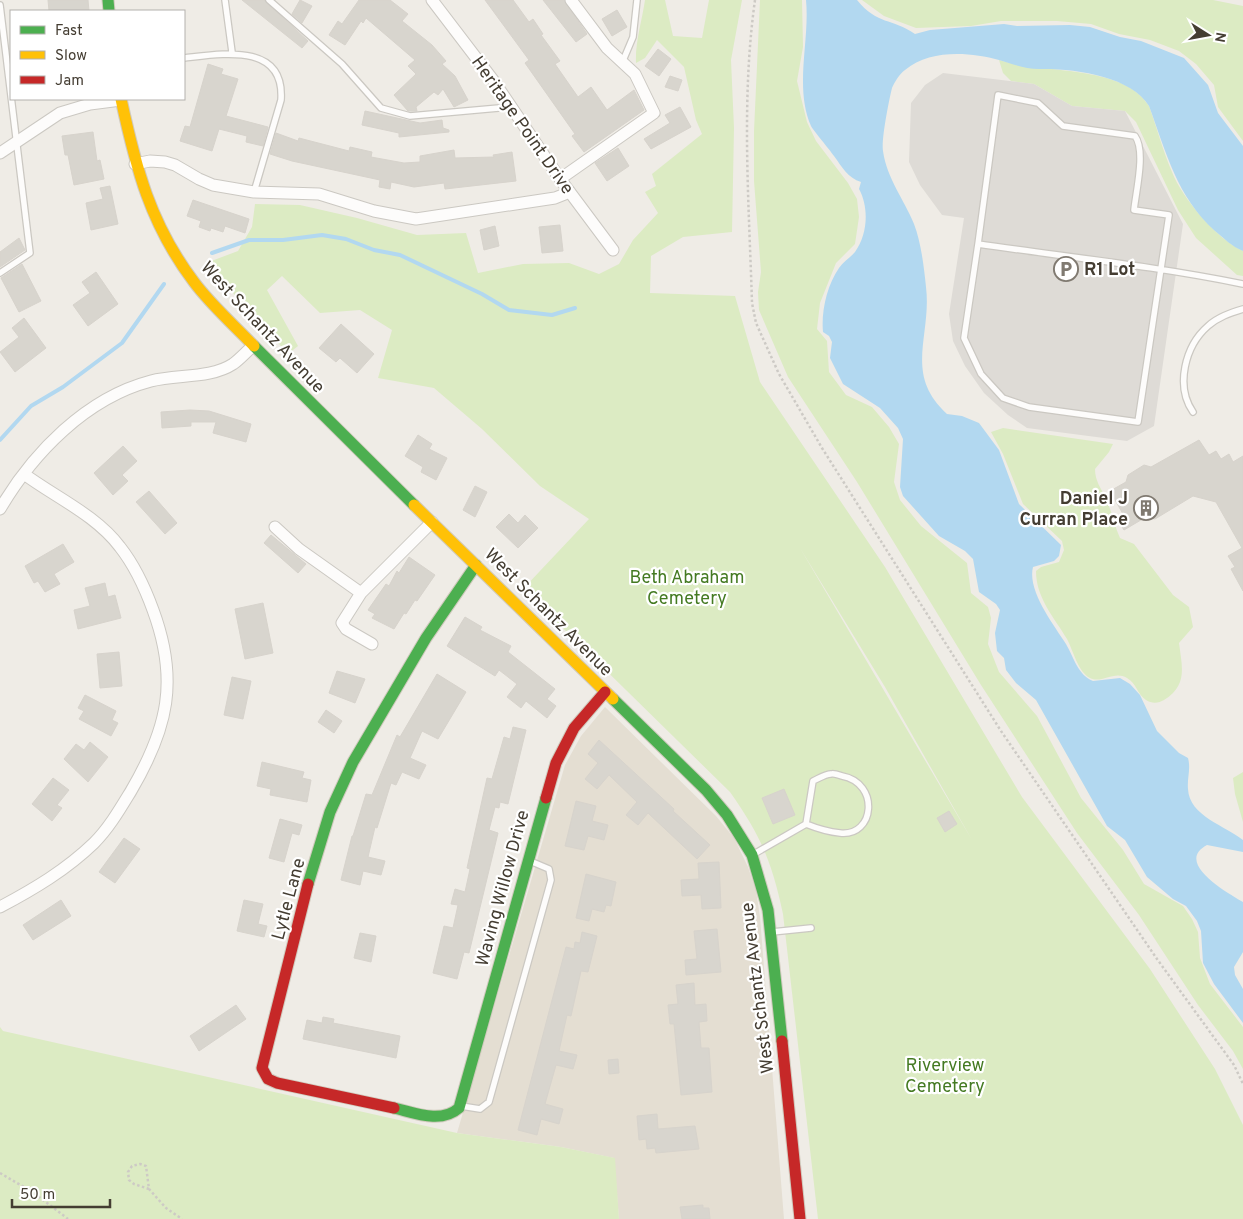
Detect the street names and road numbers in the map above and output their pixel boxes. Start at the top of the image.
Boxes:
street label: Heritage Point Drive [465,52,578,200]
street label: West Schantz Avenue [195,257,329,399]
street label: West Schantz Avenue [479,544,617,682]
street label: Waving Willow Drive [472,808,535,969]
street label: Lytle Lane [267,856,311,943]
street label: West Schantz Avenue [737,901,780,1075]

